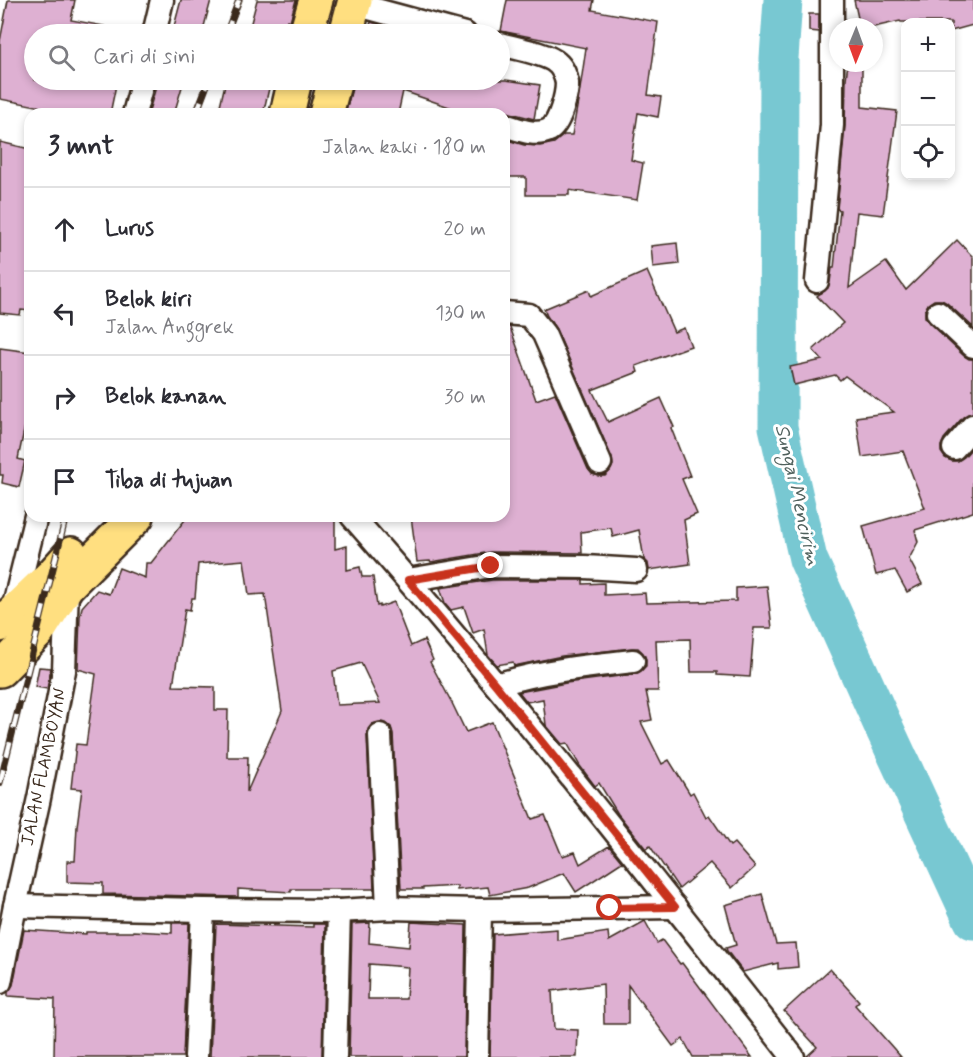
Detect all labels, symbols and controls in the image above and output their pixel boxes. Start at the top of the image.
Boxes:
north arrow [829,18,883,72]
map controls [901,18,955,180]
button: + [901,18,955,72]
search box [24,24,510,90]
icon: search [45,41,78,74]
text: Cari di sini [93,43,195,71]
button: − [901,72,955,126]
button: locate [901,126,955,180]
text: 3 mnt [48,130,114,164]
text: Jalan kaki · 180 m [322,134,486,161]
icon: ahead [48,213,81,246]
text: Lurus [105,215,154,243]
text: 20 m [443,216,486,243]
text: Belok kiri [105,286,192,314]
icon: left [48,297,81,330]
text: 130 m [435,300,486,327]
text: Jalan Anggrek [105,314,234,341]
icon: right [48,381,81,414]
text: Belok kanan [105,383,226,411]
text: 30 m [444,384,486,411]
water label: Sungai Mencirim [766,422,826,569]
icon: arrive [48,465,81,498]
text: Tiba di tujuan [105,467,233,495]
route end [477,552,503,578]
street label: JALAN FLAMBOYAN [16,686,73,848]
route start [596,894,622,920]

